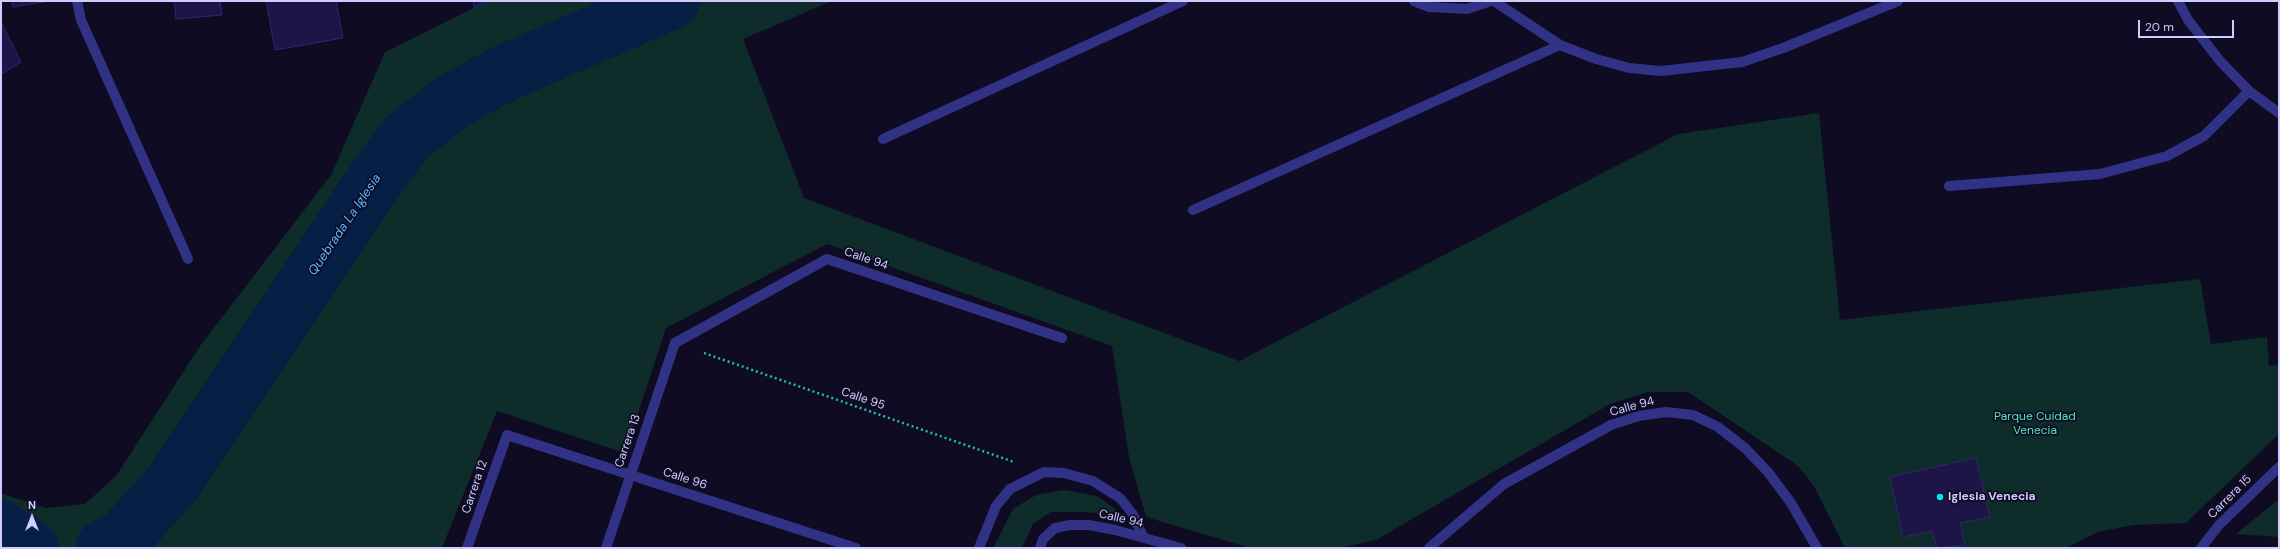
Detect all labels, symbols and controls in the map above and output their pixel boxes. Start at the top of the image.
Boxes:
scale bar [2140,12,2236,38]
text: 20 m [2145,19,2174,35]
water label: Quebrada La Iglesia [305,171,385,279]
street label: Calle 94 [842,245,890,273]
street label: Calle 95 [839,385,887,413]
street label: Calle 94 [1608,394,1656,420]
park label: Parque Cuidad Venecia [1994,410,2076,438]
street label: Carrera 13 [612,412,644,470]
street label: Carrera 12 [459,458,491,516]
street label: Calle 96 [661,465,709,493]
street label: Carrera 15 [2205,472,2255,522]
place label: Iglesia Venecia [1948,490,2036,504]
marker: Iglesia Venecia [1935,492,1945,502]
north arrow [12,497,52,537]
text: N [28,498,36,512]
street label: Calle 94 [1097,507,1145,531]

